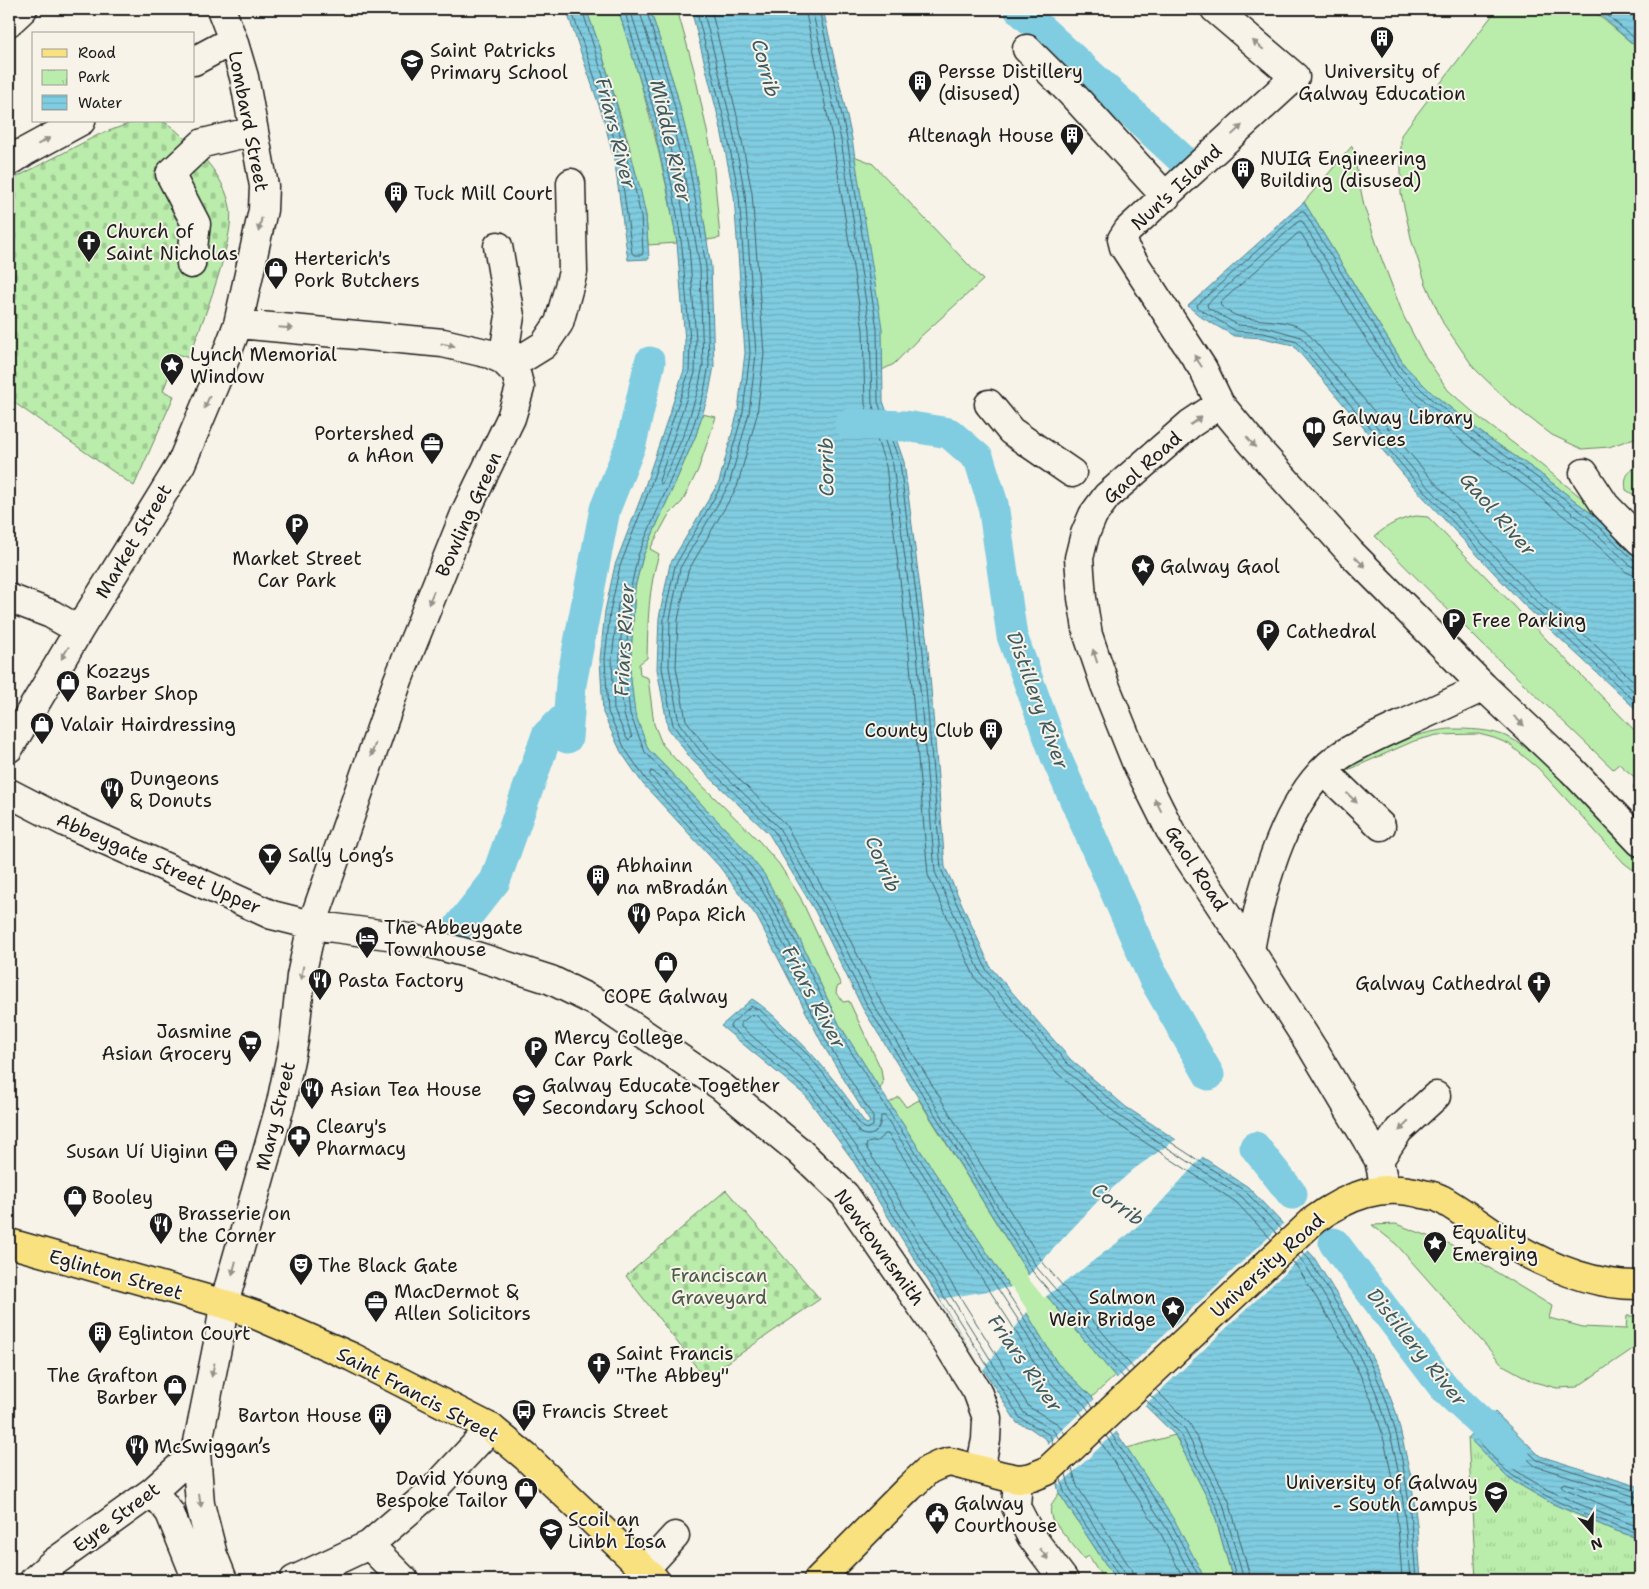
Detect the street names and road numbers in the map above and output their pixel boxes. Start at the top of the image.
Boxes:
street label: Lombard Street [223,49,274,194]
street label: Nun's Island [1125,139,1227,236]
street label: Gaol Road [1098,425,1187,509]
street label: Bowling Green [430,448,507,581]
street label: Market Street [89,479,177,603]
street label: Abbeygate Street Upper [53,807,265,920]
street label: Gaol Road [1160,821,1234,916]
street label: Mary Street [250,1059,301,1173]
street label: Newtownsmith [829,1184,930,1311]
street label: University Road [1205,1208,1330,1323]
street label: Eglinton Street [46,1243,186,1306]
street label: Saint Francis Street [332,1341,503,1448]
street label: Eyre Street [68,1477,165,1558]

